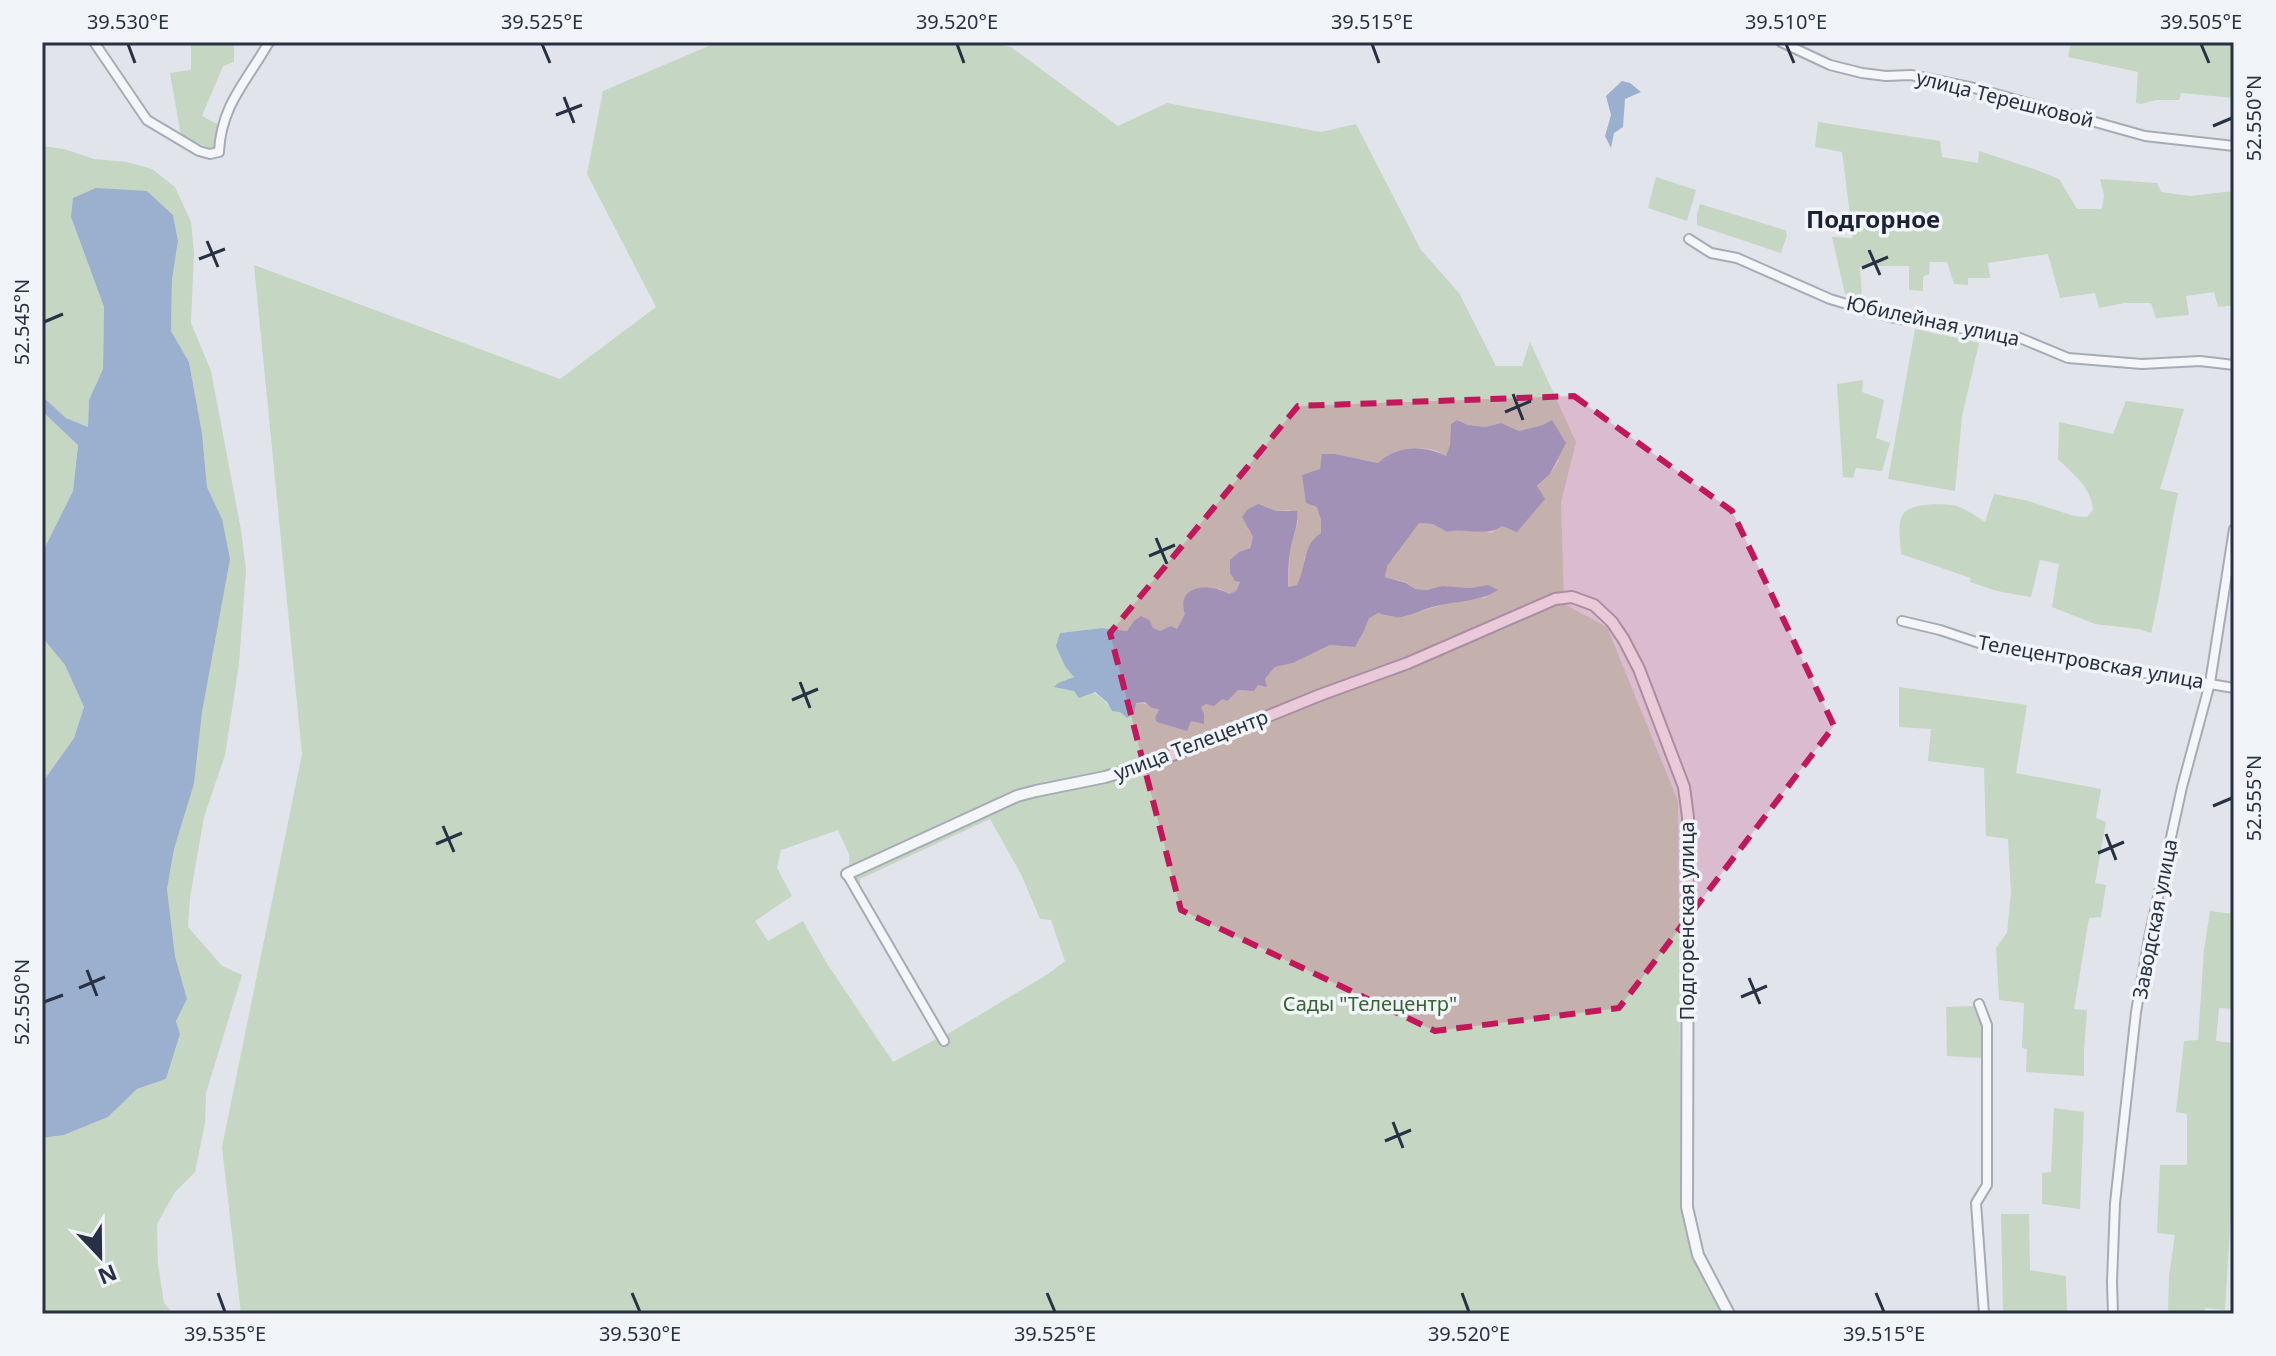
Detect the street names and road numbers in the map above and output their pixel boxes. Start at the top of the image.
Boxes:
street label: улица Терешковой [1914,63,2097,134]
street label: Юбилейная улица [1844,289,2022,352]
street label: Телецентровская улица [1976,628,2206,695]
street label: улица Телецентр [1110,703,1272,786]
street label: Подгоренская улица [1673,821,1700,1021]
street label: Заводская улица [2126,837,2183,1001]

